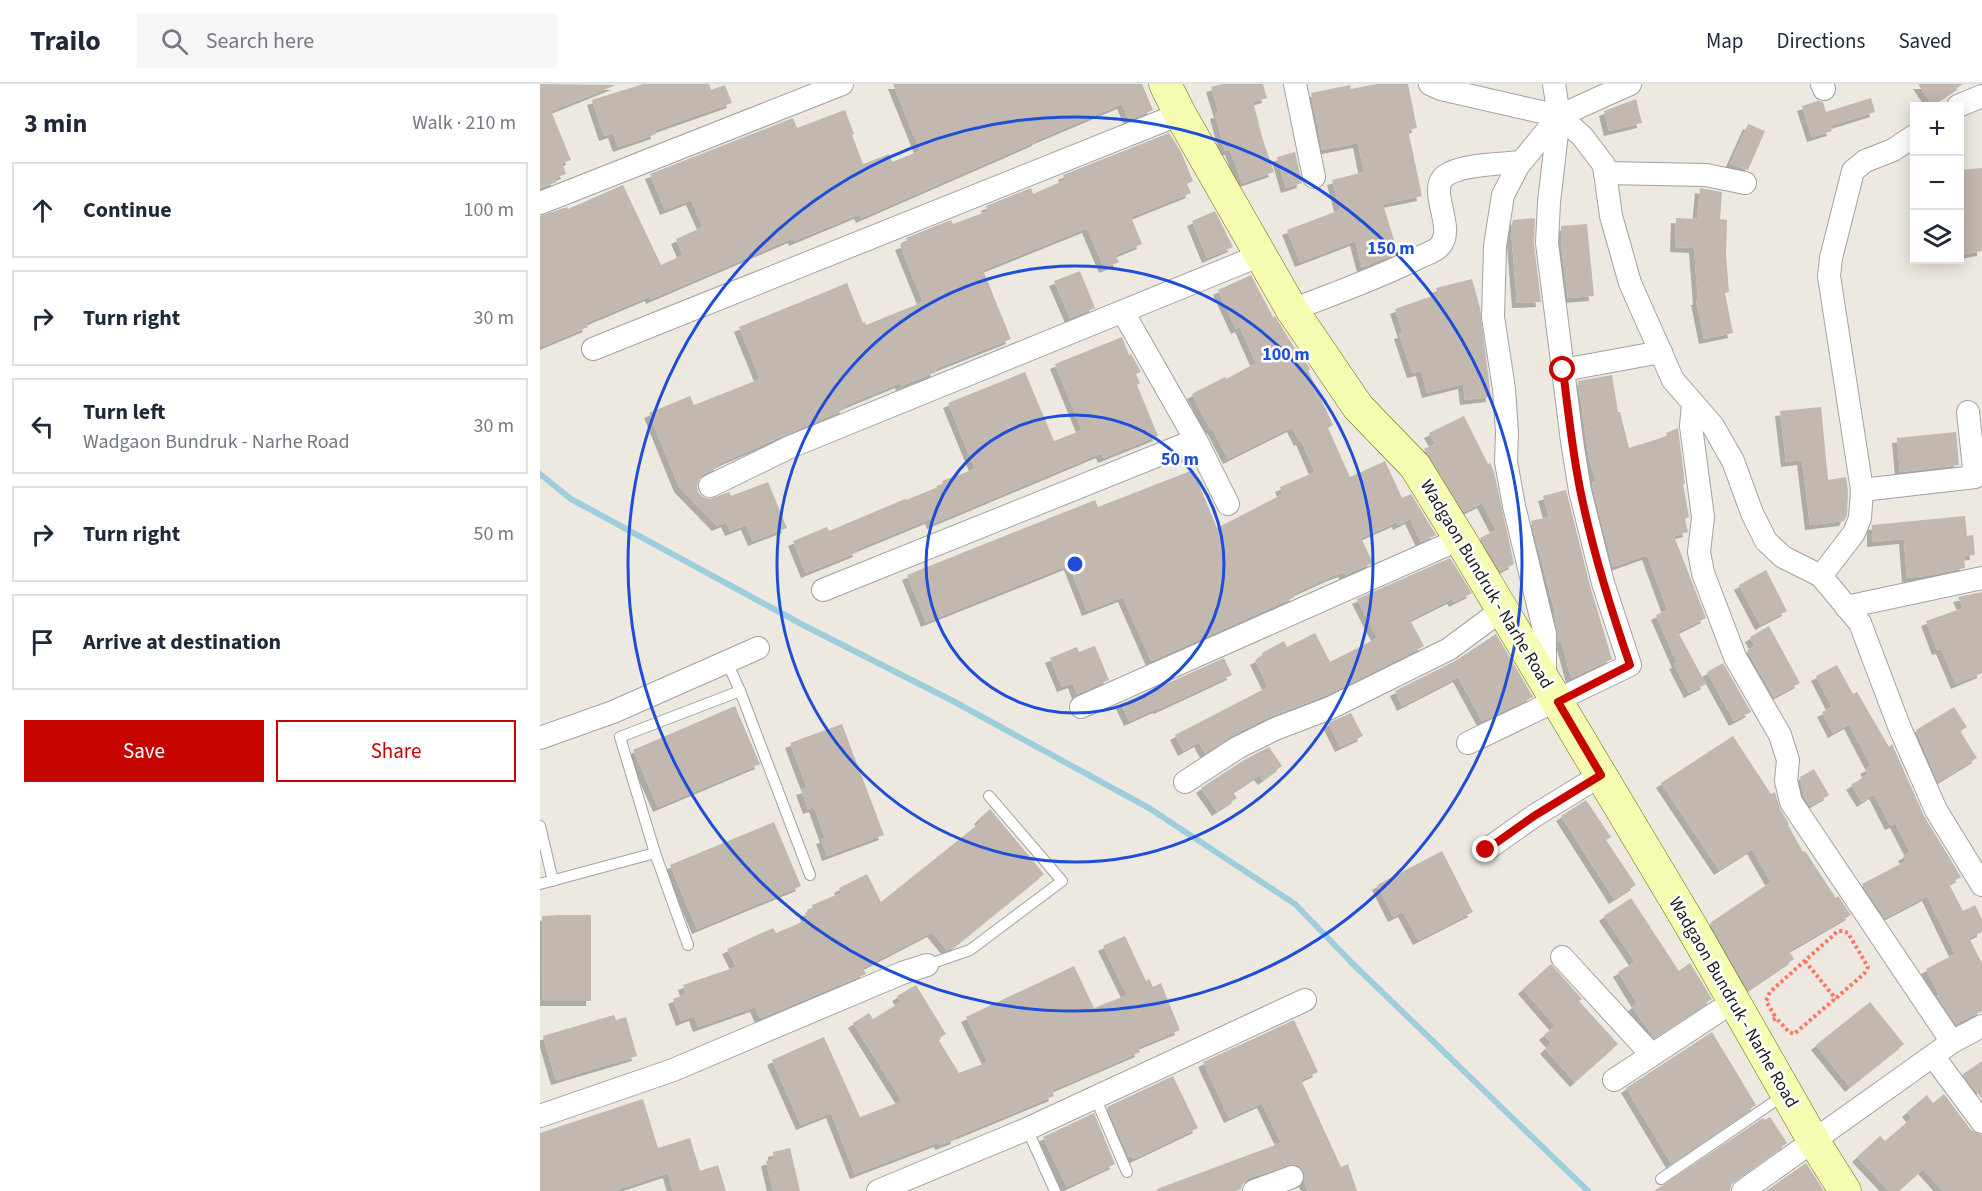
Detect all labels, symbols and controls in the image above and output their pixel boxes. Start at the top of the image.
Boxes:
search box [137,14,557,68]
text: Trailo [30,21,101,61]
icon: search [158,25,191,58]
text: Search here [206,25,314,57]
text: Map [1706,26,1744,56]
text: Directions [1777,26,1865,56]
text: Saved [1898,26,1952,56]
map controls [1910,102,1964,264]
button: + [1910,102,1964,156]
text: 3 min [24,105,87,142]
text: Walk · 210 m [412,109,516,137]
button: − [1910,156,1964,210]
icon: ahead [26,194,59,227]
text: Continue [83,194,172,226]
text: 100 m [464,196,514,224]
button: layers [1910,210,1964,264]
text: 150 m [1367,236,1415,261]
icon: right [26,302,59,335]
text: Turn right [83,302,180,334]
text: 30 m [474,304,514,332]
text: 100 m [1262,342,1310,367]
route start [1549,356,1575,382]
text: Turn left [83,396,165,428]
icon: left [26,410,59,443]
text: 30 m [474,412,514,440]
text: Wadgaon Bundruk - Narhe Road [83,428,350,456]
text: 50 m [1161,447,1199,472]
street label: Wadgaon Bundruk - Narhe Road [1414,475,1559,693]
icon: right [26,518,59,551]
text: Turn right [83,518,180,550]
text: 50 m [474,520,514,548]
centre of rings [1065,554,1085,574]
icon: arrive [26,626,59,659]
text: Arrive at destination [83,626,281,658]
button: Save [24,720,264,782]
button: Share [276,720,516,782]
route end [1472,836,1498,862]
street label: Wadgaon Bundruk - Narhe Road [1663,892,1804,1112]

